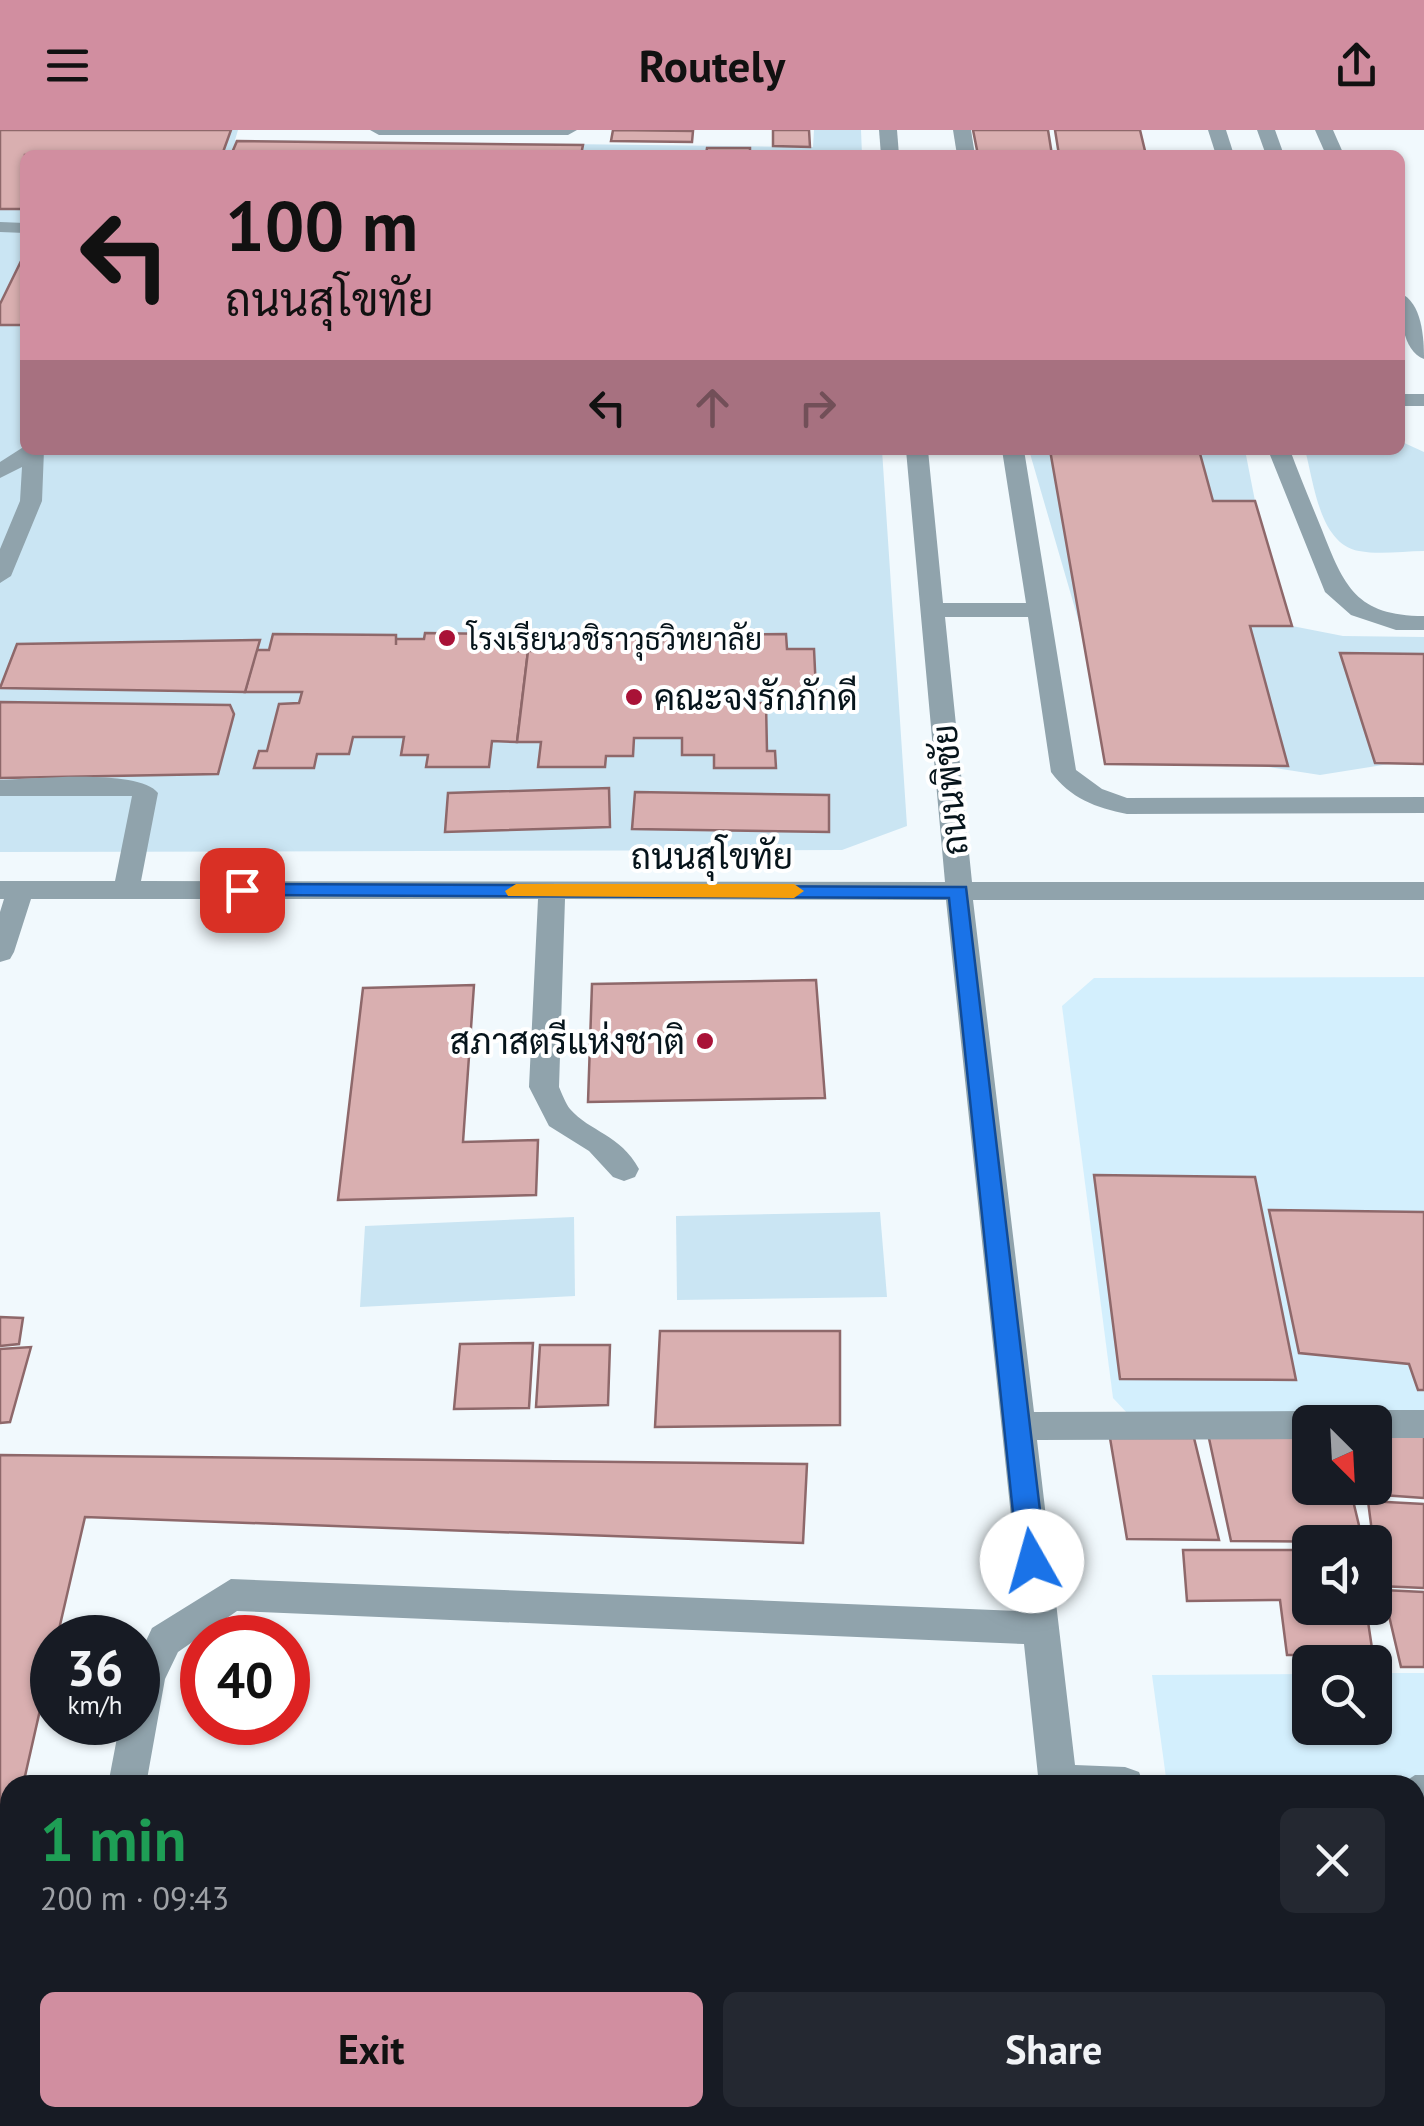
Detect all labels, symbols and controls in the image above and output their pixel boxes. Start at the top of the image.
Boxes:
text: Routely [639,36,785,94]
icon: menu [40,38,95,93]
icon: share [1329,38,1384,93]
text: 100 m [225,180,418,270]
icon: left [60,190,190,320]
text: ถนนสุโขทัย [225,270,434,328]
icon: left [580,380,635,435]
icon: ahead [685,380,740,435]
icon: right [790,380,845,435]
place label: โรงเรียนวชิราวุธวิทยาลัย [465,619,762,661]
marker: โรงเรียนวชิราวุธวิทยาลัย [436,627,458,649]
place label: คณะจงรักภักดี [654,674,858,720]
marker: คณะจงรักภักดี [623,686,645,708]
street label: ถนนพิชัย [920,723,978,857]
street label: ถนนสุโขทัย [631,833,793,881]
pin [200,848,285,933]
icon: arrive [215,863,270,918]
place label: สภาสตรีแห่งชาติ [450,1018,685,1064]
marker: สภาสตรีแห่งชาติ [694,1030,716,1052]
north arrow [1292,1405,1392,1505]
map controls [1292,1405,1392,1745]
position arrow [980,1509,1084,1613]
button: sound [1292,1525,1392,1625]
speed limit sign: 40 [180,1615,310,1745]
text: 36 [67,1635,123,1700]
button: search [1292,1645,1392,1745]
text: km/h [68,1689,122,1721]
text: 1 min [40,1800,186,1878]
button: close [1280,1808,1385,1913]
text: 200 m · 09:43 [40,1877,229,1919]
button: Exit [40,1992,703,2107]
button: Share [723,1992,1385,2107]

